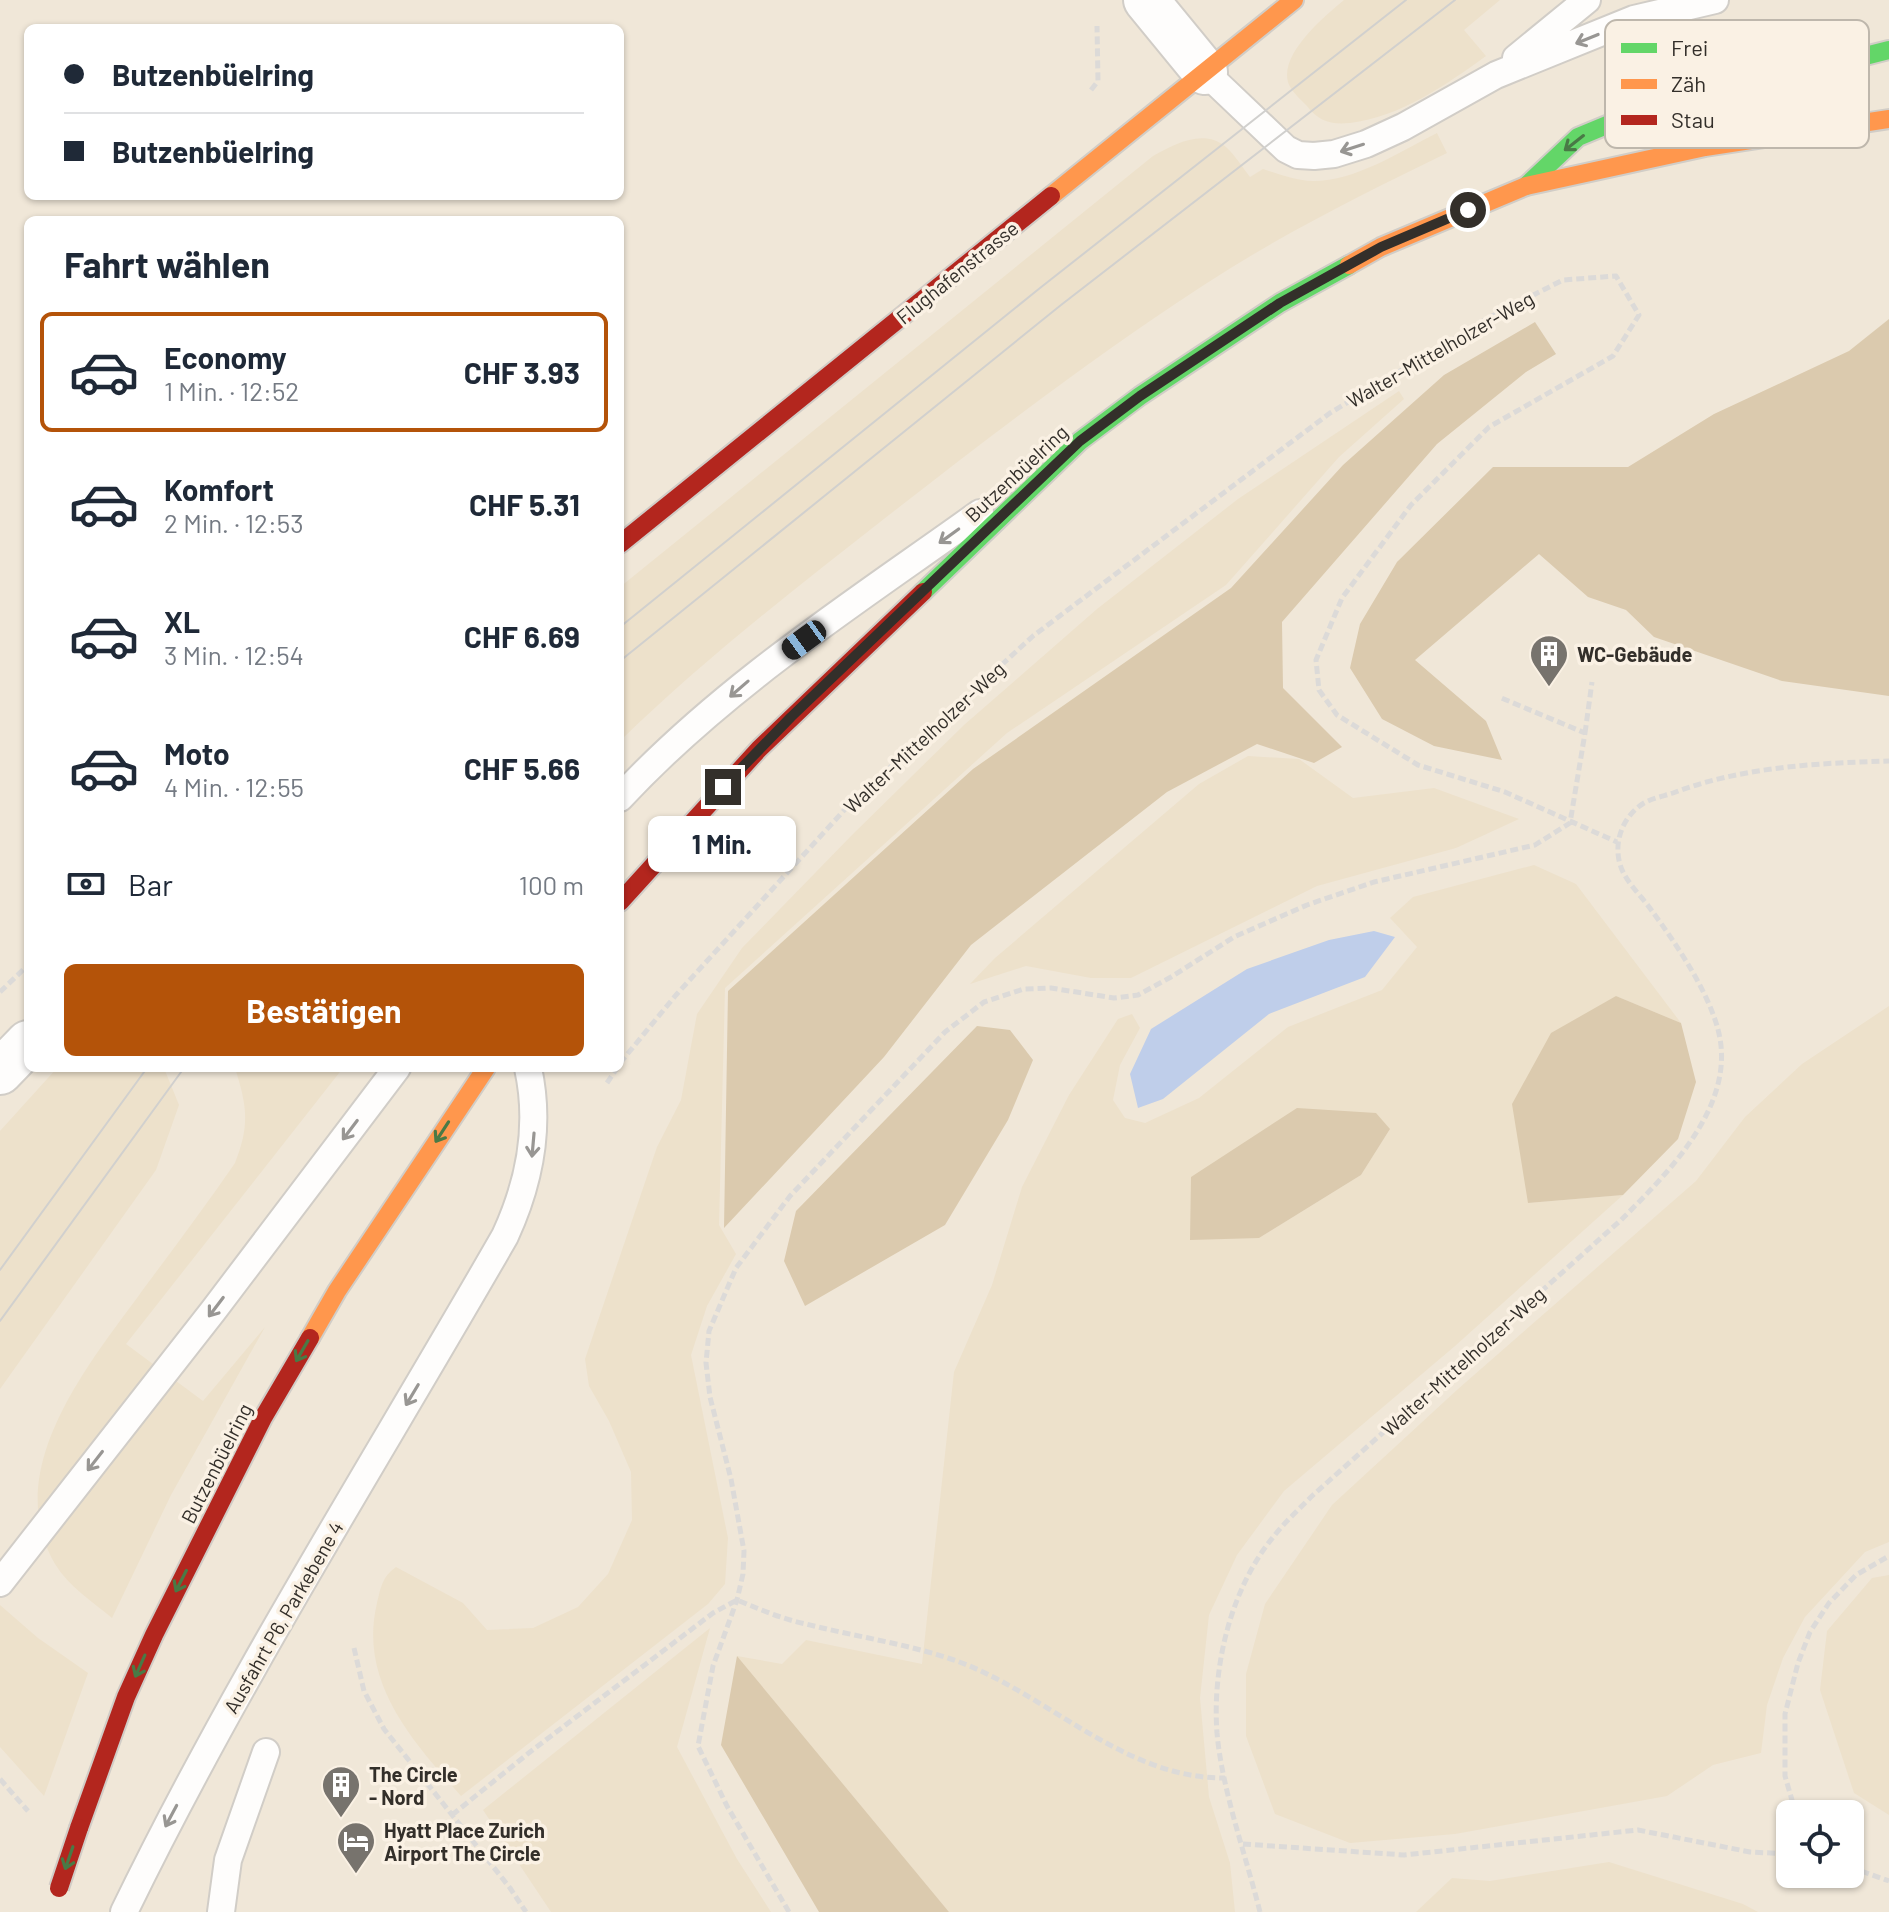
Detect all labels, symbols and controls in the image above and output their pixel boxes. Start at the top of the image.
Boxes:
legend [1605,20,1869,148]
one-way arrow [1575,32,1600,47]
text: Frei [1671,34,1708,60]
text: Butzenbüelring [112,56,314,92]
text: Zäh [1671,70,1706,96]
text: Stau [1671,106,1715,132]
text: Butzenbüelring [112,133,314,169]
one-way arrow [1564,134,1585,151]
one-way arrow [1339,142,1364,157]
route start [1450,192,1486,228]
street label: Flughafenstrasse [891,216,1023,328]
text: Fahrt wählen [64,242,270,285]
street label: Walter-Mittelholzer-Weg [1342,286,1538,412]
icon: car [68,336,140,408]
text: Economy [164,339,287,375]
text: CHF 3.93 [464,354,580,390]
text: 1 Min. · 12:52 [164,375,299,406]
street label: Butzenbüelring [960,419,1072,527]
icon: car [68,468,140,540]
text: Komfort [164,471,274,507]
text: CHF 5.31 [469,486,580,522]
text: 2 Min. · 12:53 [164,507,304,538]
one-way arrow [938,528,960,544]
icon: car [68,600,140,672]
text: XL [164,603,200,639]
car [778,616,830,664]
text: CHF 6.69 [464,618,580,654]
building icon: WC-Gebäude [1528,633,1570,688]
text: 3 Min. · 12:54 [164,639,304,670]
place label: WC-Gebäude [1577,642,1692,666]
street label: Walter-Mittelholzer-Weg [838,656,1010,818]
one-way arrow [729,680,749,698]
icon: car [68,732,140,804]
text: Moto [164,735,230,771]
text: CHF 5.66 [464,750,580,786]
route end [705,769,741,805]
text: 4 Min. · 12:55 [164,771,304,802]
callout: 1 Min. [649,815,797,871]
text: 1 Min. [692,828,752,859]
icon: cash [64,862,108,906]
text: Bar [128,866,173,902]
text: 100 m [519,869,584,900]
button: Bestätigen [64,964,584,1056]
one-way arrow [341,1119,358,1141]
one-way arrow [433,1120,449,1143]
one-way arrow [525,1131,540,1158]
street label: Walter-Mittelholzer-Weg [1376,1281,1550,1441]
one-way arrow [207,1296,224,1318]
one-way arrow [294,1339,310,1362]
one-way arrow [404,1383,420,1406]
street label: Butzenbüelring [175,1399,257,1527]
one-way arrow [87,1450,104,1471]
street label: Ausfahrt P6, Parkebene 4 [218,1517,348,1717]
one-way arrow [173,1569,188,1593]
one-way arrow [132,1653,147,1678]
place label: The Circle - Nord [369,1762,458,1809]
building icon: The Circle - Nord [320,1764,362,1819]
map controls [1776,1800,1864,1888]
button: locate [1776,1800,1864,1888]
one-way arrow [163,1804,179,1827]
place label: Hyatt Place Zurich Airport The Circle [384,1818,545,1865]
hotel icon: Hyatt Place Zurich Airport The Circle [335,1820,377,1875]
one-way arrow [60,1845,75,1870]

